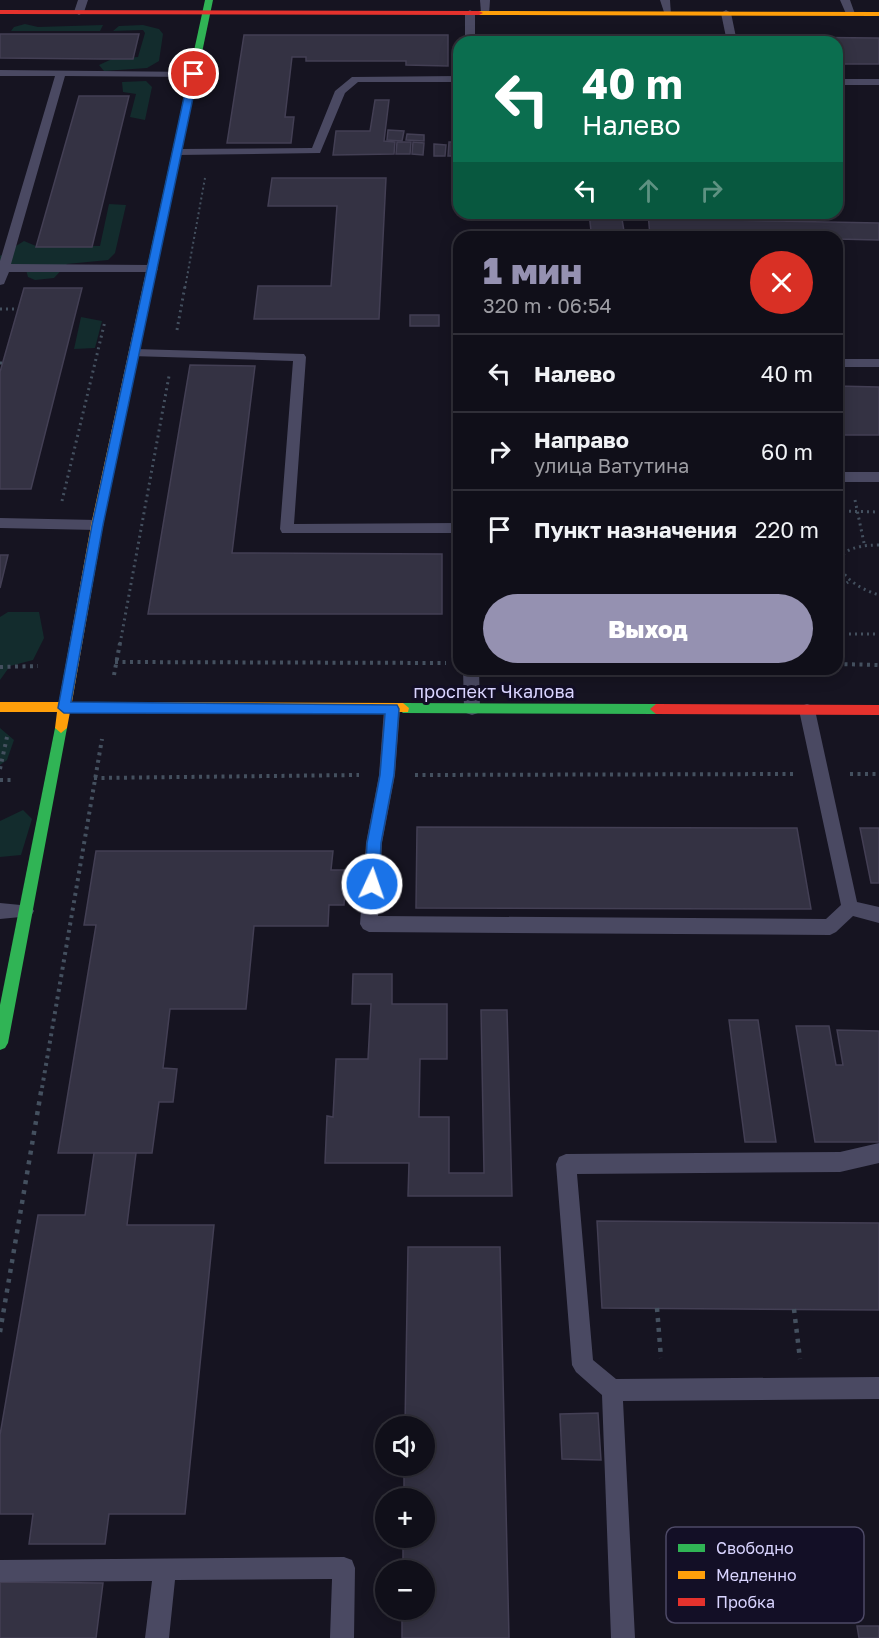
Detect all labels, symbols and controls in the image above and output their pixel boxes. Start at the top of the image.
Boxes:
pin [168,48,219,99]
icon: arrive [177,57,210,90]
text: 40 m [582,58,683,108]
icon: left [483,60,561,138]
text: Налево [582,109,681,141]
icon: left [569,174,602,207]
icon: ahead [632,174,665,207]
icon: right [695,174,728,207]
text: 1 мин [483,249,582,292]
button: close [750,251,813,314]
text: 320 m · 06:54 [483,293,612,317]
icon: left [483,357,516,390]
text: Налево [534,360,616,387]
text: 40 m [761,360,813,387]
text: Направо [534,426,629,453]
icon: right [483,435,516,468]
text: 60 m [761,438,813,465]
text: улица Ватутина [534,453,689,477]
icon: arrive [483,513,516,546]
text: Пункт назначения [534,516,737,543]
text: 220 m [755,516,819,543]
button: Выход [483,594,813,663]
street label: проспект Чкалова [413,680,575,702]
position arrow [340,852,404,916]
map controls [375,1416,435,1620]
button: sound [375,1416,435,1476]
button: + [375,1488,435,1548]
legend [666,1527,864,1623]
text: Свободно [716,1538,794,1558]
button: − [375,1560,435,1620]
text: Медленно [716,1565,797,1585]
text: Пробка [716,1592,775,1612]

